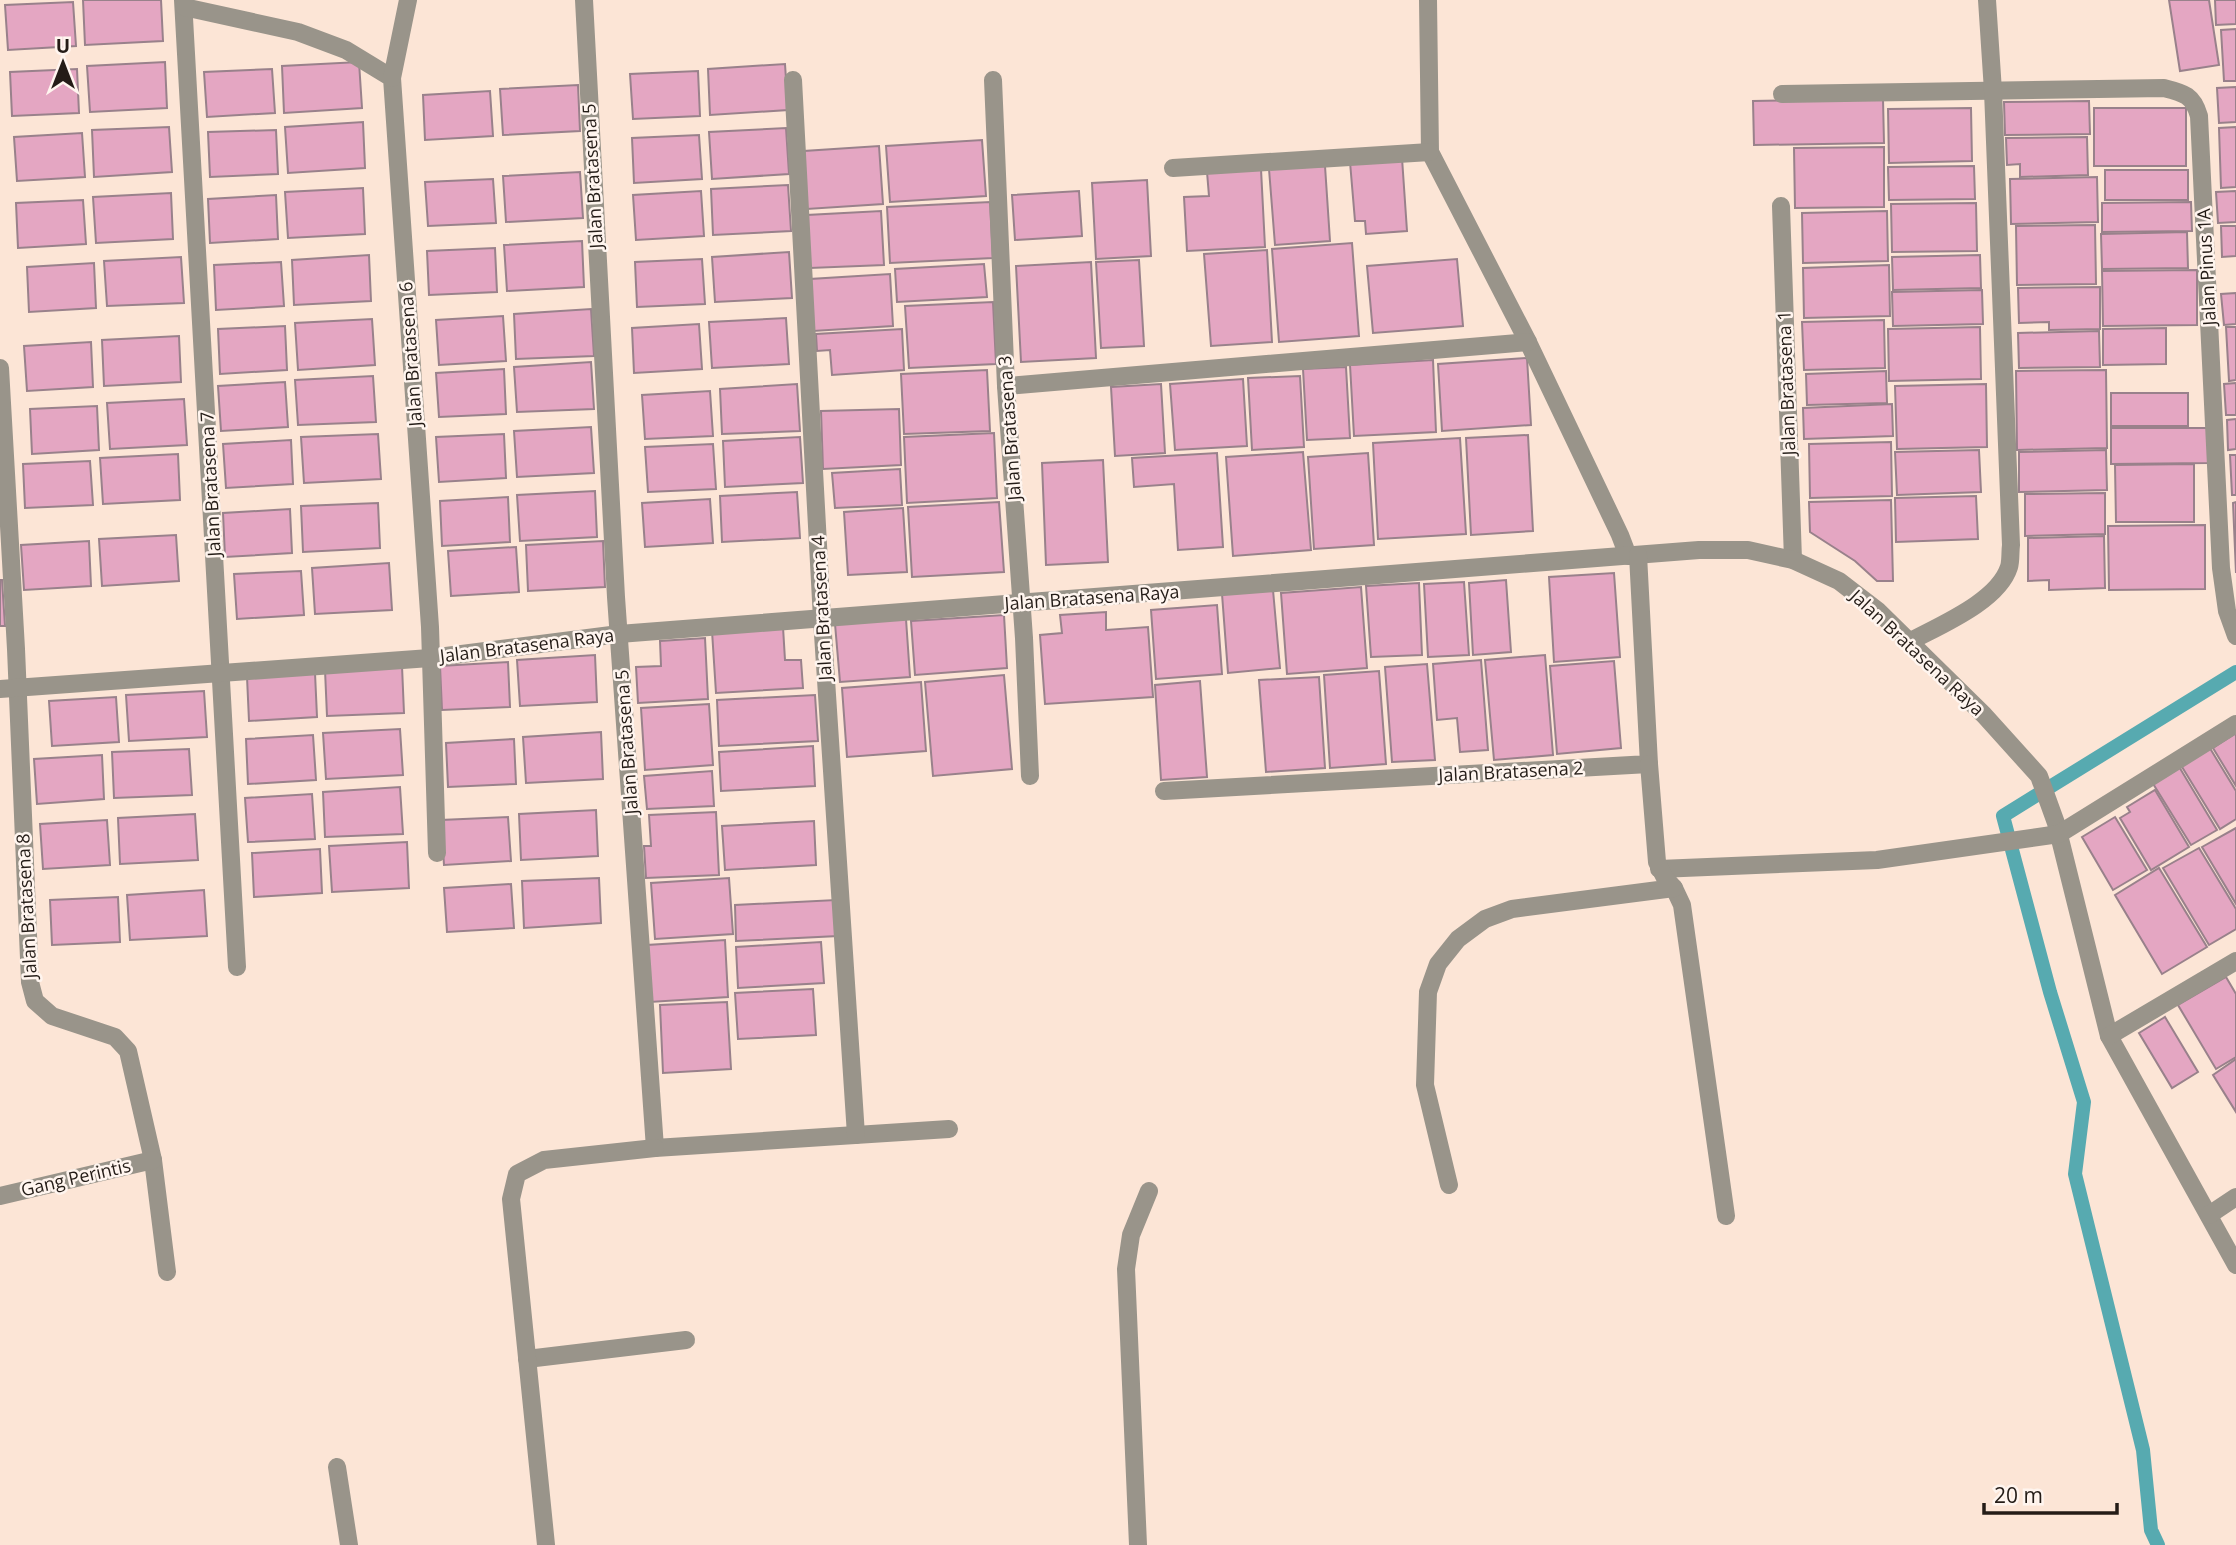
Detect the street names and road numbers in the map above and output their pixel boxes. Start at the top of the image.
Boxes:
street label: Jalan Bratasena 5 [576,103,608,251]
street label: Jalan Pinus 1A [2191,207,2221,328]
street label: Jalan Bratasena 6 [393,281,427,429]
street label: Jalan Bratasena 1 [1771,310,1801,458]
street label: Jalan Bratasena 3 [992,355,1026,503]
street label: Jalan Bratasena 7 [194,411,226,559]
street label: Jalan Bratasena 4 [805,535,837,683]
street label: Jalan Bratasena Raya [1002,579,1180,615]
street label: Jalan Bratasena Raya [1844,582,1990,721]
street label: Jalan Bratasena Raya [437,622,615,668]
street label: Jalan Bratasena 5 [609,669,643,817]
street label: Jalan Bratasena 2 [1436,755,1584,787]
street label: Jalan Bratasena 8 [10,833,42,981]
street label: Gang Perintis [19,1153,133,1201]

